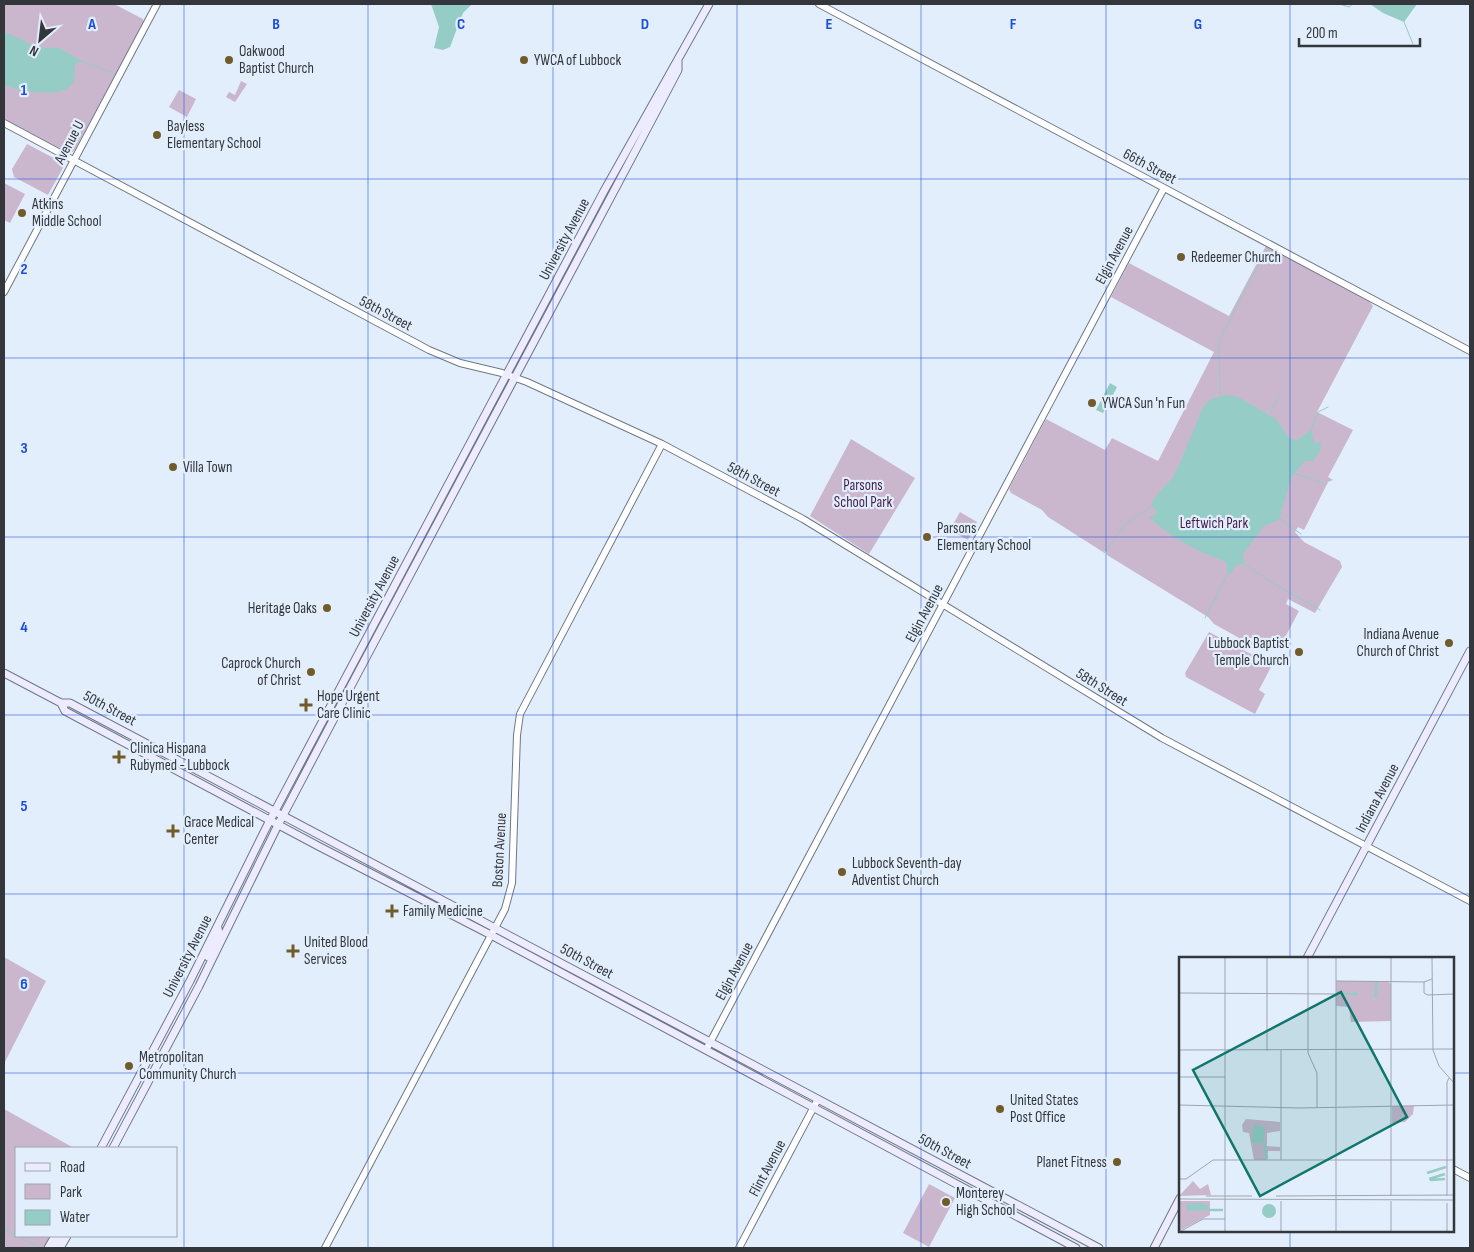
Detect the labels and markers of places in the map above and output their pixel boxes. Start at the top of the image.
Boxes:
place label: Oakwood Baptist Church [239,42,314,78]
place label: YWCA of Lubbock [534,51,621,70]
marker: Oakwood Baptist Church [223,54,235,66]
marker: YWCA of Lubbock [518,54,530,66]
place label: Bayless Elementary School [167,117,261,153]
marker: Bayless Elementary School [151,129,163,141]
place label: Atkins Middle School [31,195,102,231]
marker: Atkins Middle School [16,207,28,219]
place label: Redeemer Church [1191,248,1281,267]
marker: Redeemer Church [1175,251,1187,263]
place label: YWCA Sun 'n Fun [1102,394,1185,413]
marker: YWCA Sun 'n Fun [1086,397,1098,409]
place label: Villa Town [183,458,232,477]
marker: Villa Town [167,461,179,473]
place label: Parsons Elementary School [937,519,1031,555]
marker: Parsons Elementary School [921,531,933,543]
place label: Heritage Oaks [248,599,317,618]
marker: Heritage Oaks [321,602,333,614]
place label: Indiana Avenue Church of Christ [1357,625,1439,661]
place label: Lubbock Baptist Temple Church [1208,634,1289,670]
marker: Indiana Avenue Church of Christ [1443,637,1455,649]
marker: Lubbock Baptist Temple Church [1293,646,1305,658]
place label: Caprock Church of Christ [221,654,301,690]
marker: Caprock Church of Christ [305,666,317,678]
place label: Hope Urgent Care Clinic [317,687,380,723]
marker: Hope Urgent Care Clinic [299,698,313,712]
place label: Clinica Hispana Rubymed - Lubbock [130,739,230,775]
marker: Clinica Hispana Rubymed - Lubbock [112,750,126,764]
place label: Grace Medical Center [184,813,254,849]
marker: Grace Medical Center [166,824,180,838]
place label: Lubbock Seventh-day Adventist Church [851,854,962,890]
marker: Lubbock Seventh-day Adventist Church [836,866,848,878]
place label: Family Medicine [403,902,483,921]
marker: Family Medicine [385,904,399,918]
place label: United Blood Services [304,933,368,969]
marker: United Blood Services [286,944,300,958]
place label: Metropolitan Community Church [139,1048,236,1084]
marker: Metropolitan Community Church [123,1060,135,1072]
place label: United States Post Office [1010,1091,1078,1127]
marker: United States Post Office [994,1103,1006,1115]
place label: Planet Fitness [1036,1153,1107,1172]
marker: Planet Fitness [1111,1156,1123,1168]
place label: Monterey High School [956,1184,1015,1220]
marker: Monterey High School [940,1196,952,1208]

